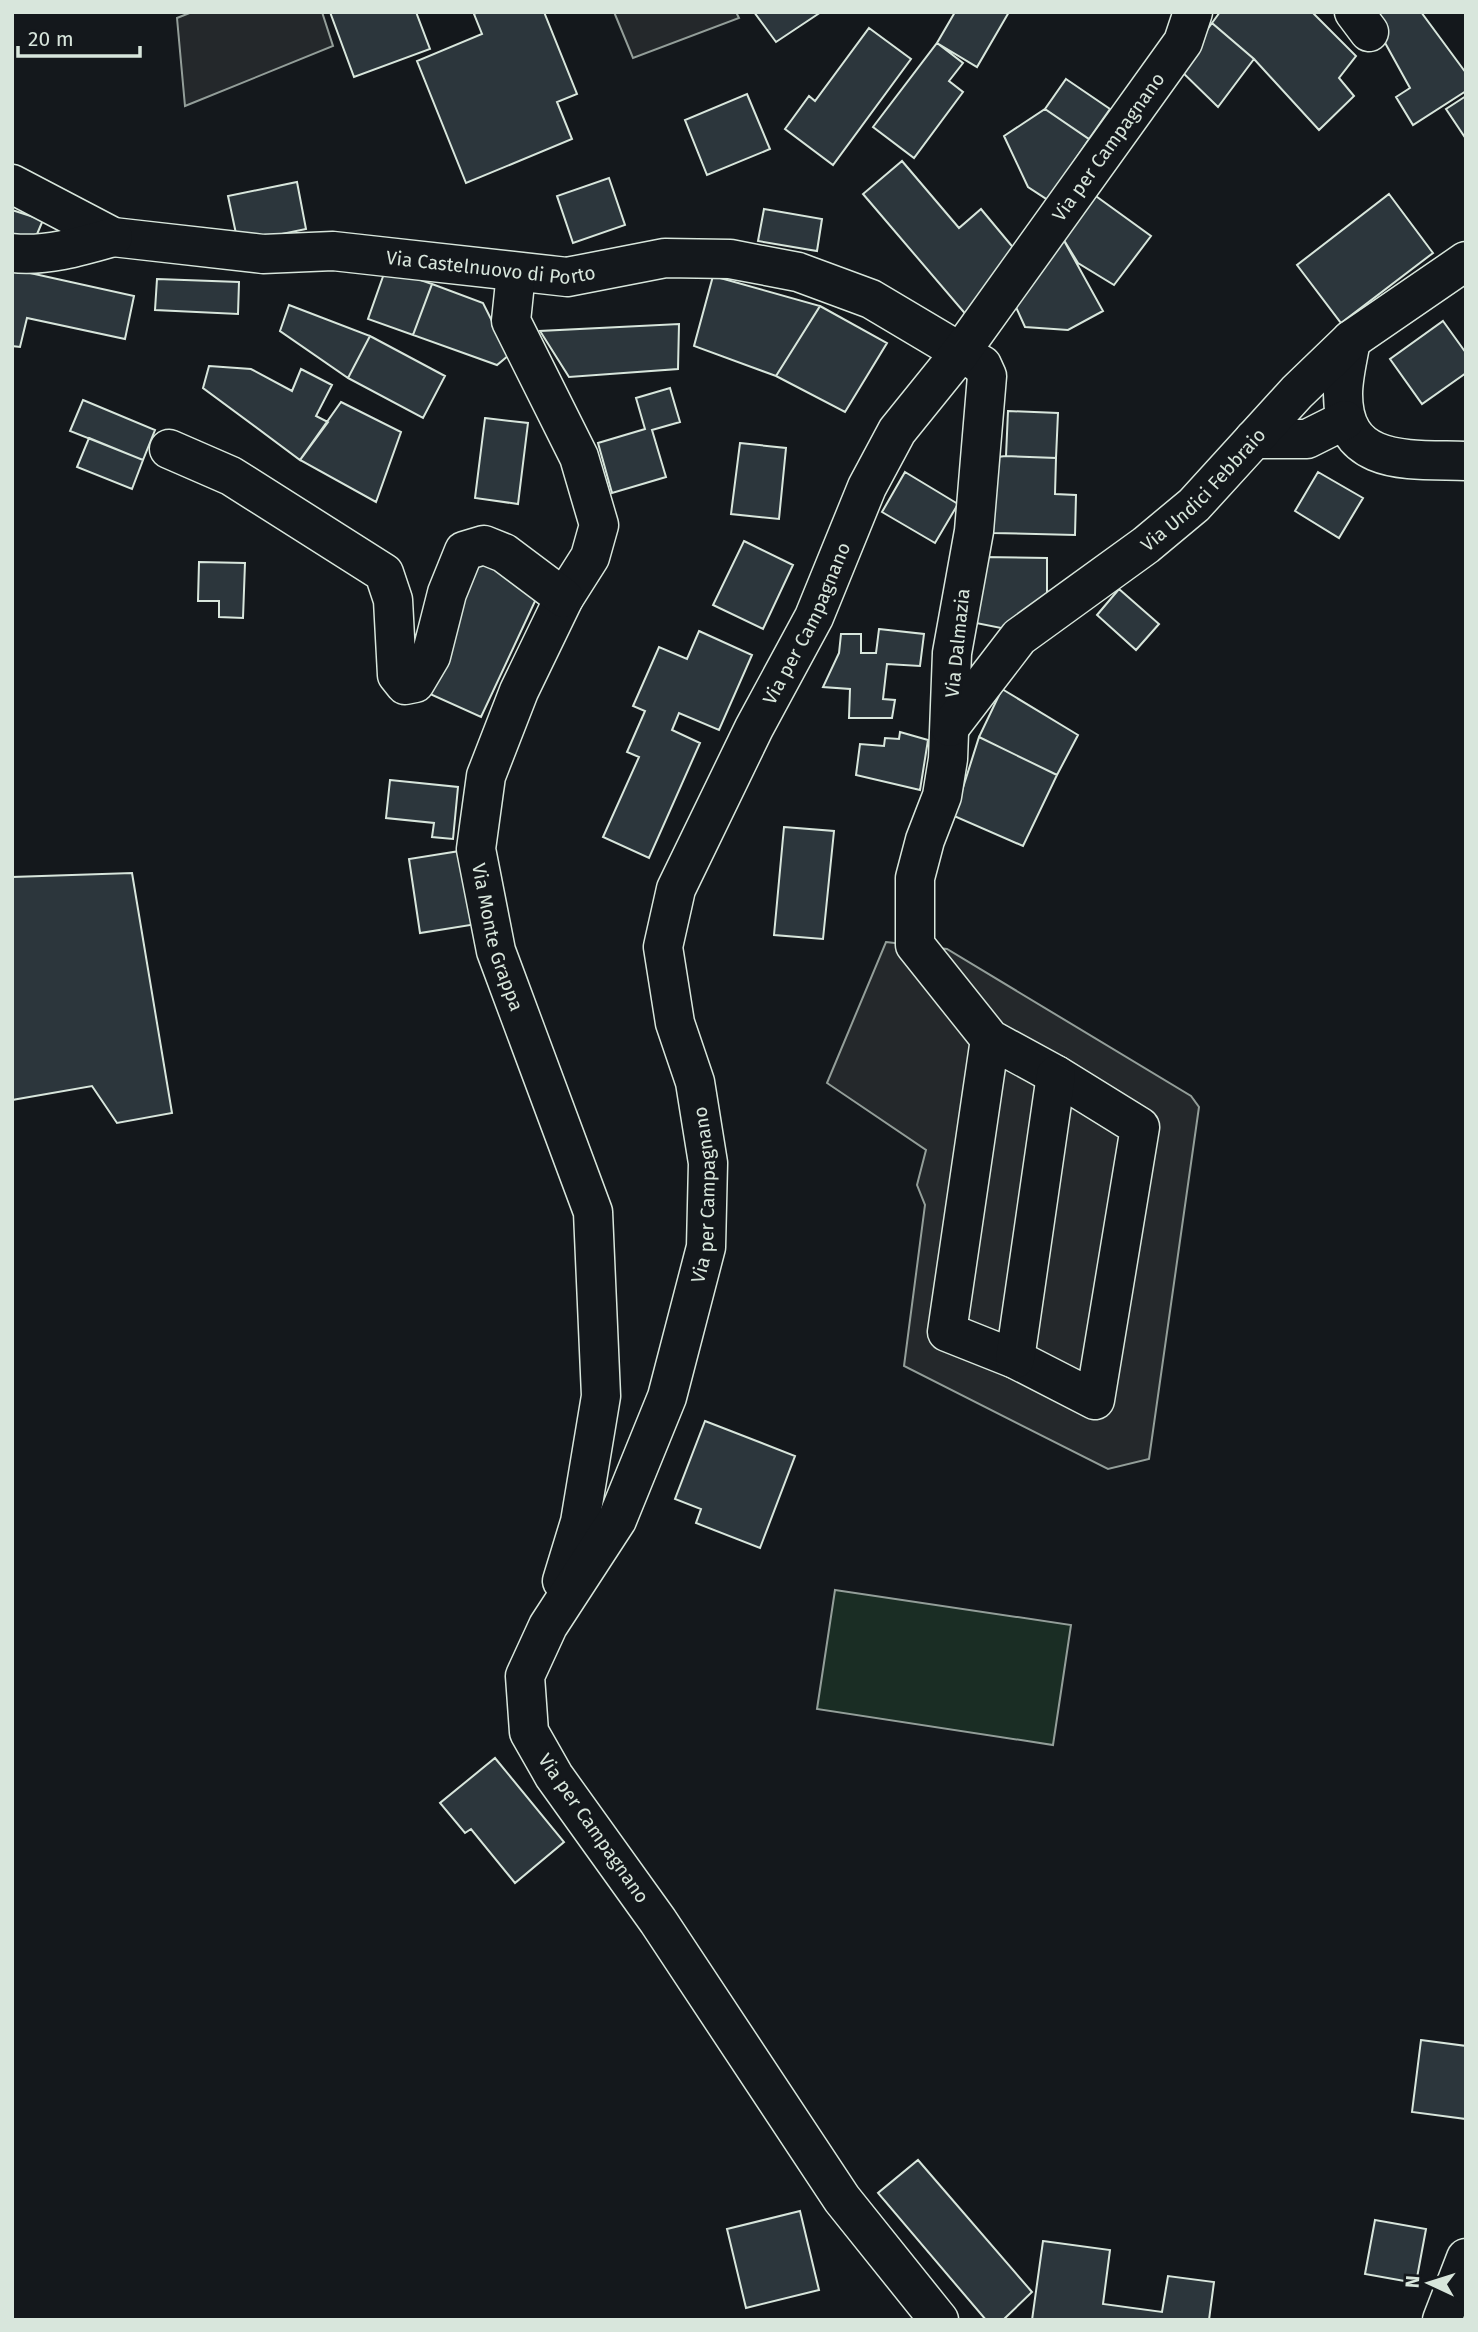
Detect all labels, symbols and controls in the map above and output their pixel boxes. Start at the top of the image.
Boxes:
scale bar [18,14,140,58]
text: 20 m [28,26,74,52]
street label: Via per Campagnano [1047,68,1169,226]
street label: Via Castelnuovo di Porto [385,246,597,289]
street label: Via Undici Febbraio [1136,423,1271,556]
street label: Via per Campagnano [758,539,855,708]
street label: Via Dalmazia [940,587,975,699]
street label: Via Monte Grappa [467,861,528,1014]
street label: Via per Campagnano [686,1105,720,1285]
street label: Via per Campagnano [533,1749,654,1907]
north arrow [1394,2248,1464,2318]
text: N [1401,2275,1424,2289]

